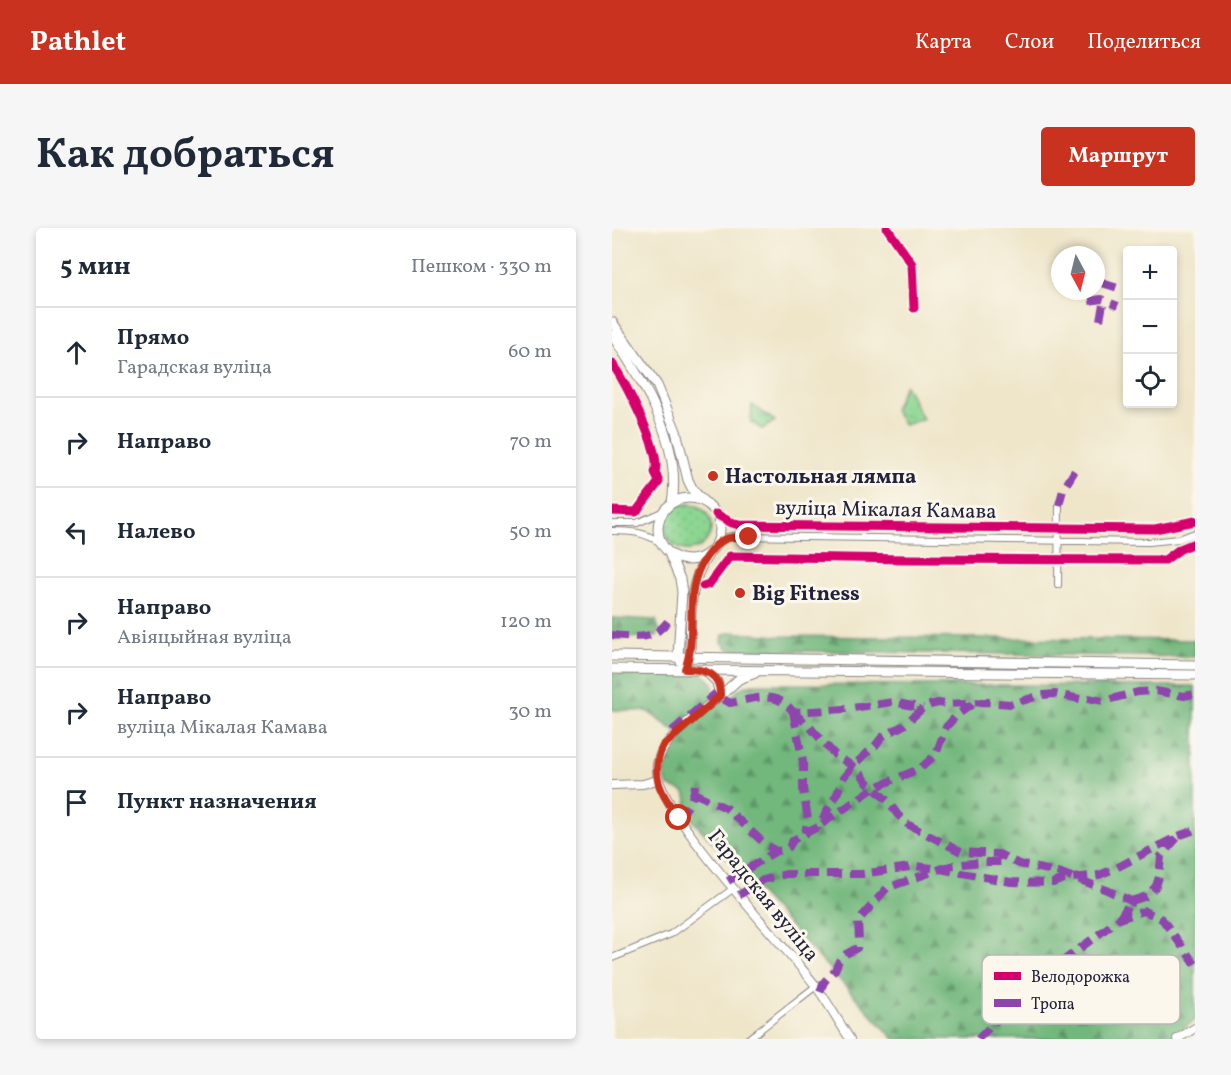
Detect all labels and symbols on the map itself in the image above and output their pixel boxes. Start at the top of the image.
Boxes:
north arrow [1051,246,1105,300]
place label: Настольная лямпа [725,463,916,492]
marker: Настольная лямпа [706,469,720,483]
street label: вуліца Мікалая Камава [775,494,997,527]
route end [735,523,761,549]
place label: Big Fitness [752,580,860,609]
marker: Big Fitness [733,586,747,600]
route start [665,804,691,830]
street label: Гарадская вуліца [700,824,825,968]
legend [982,955,1180,1024]
text: Велодорожка [1031,967,1130,989]
text: Тропа [1031,994,1075,1016]

